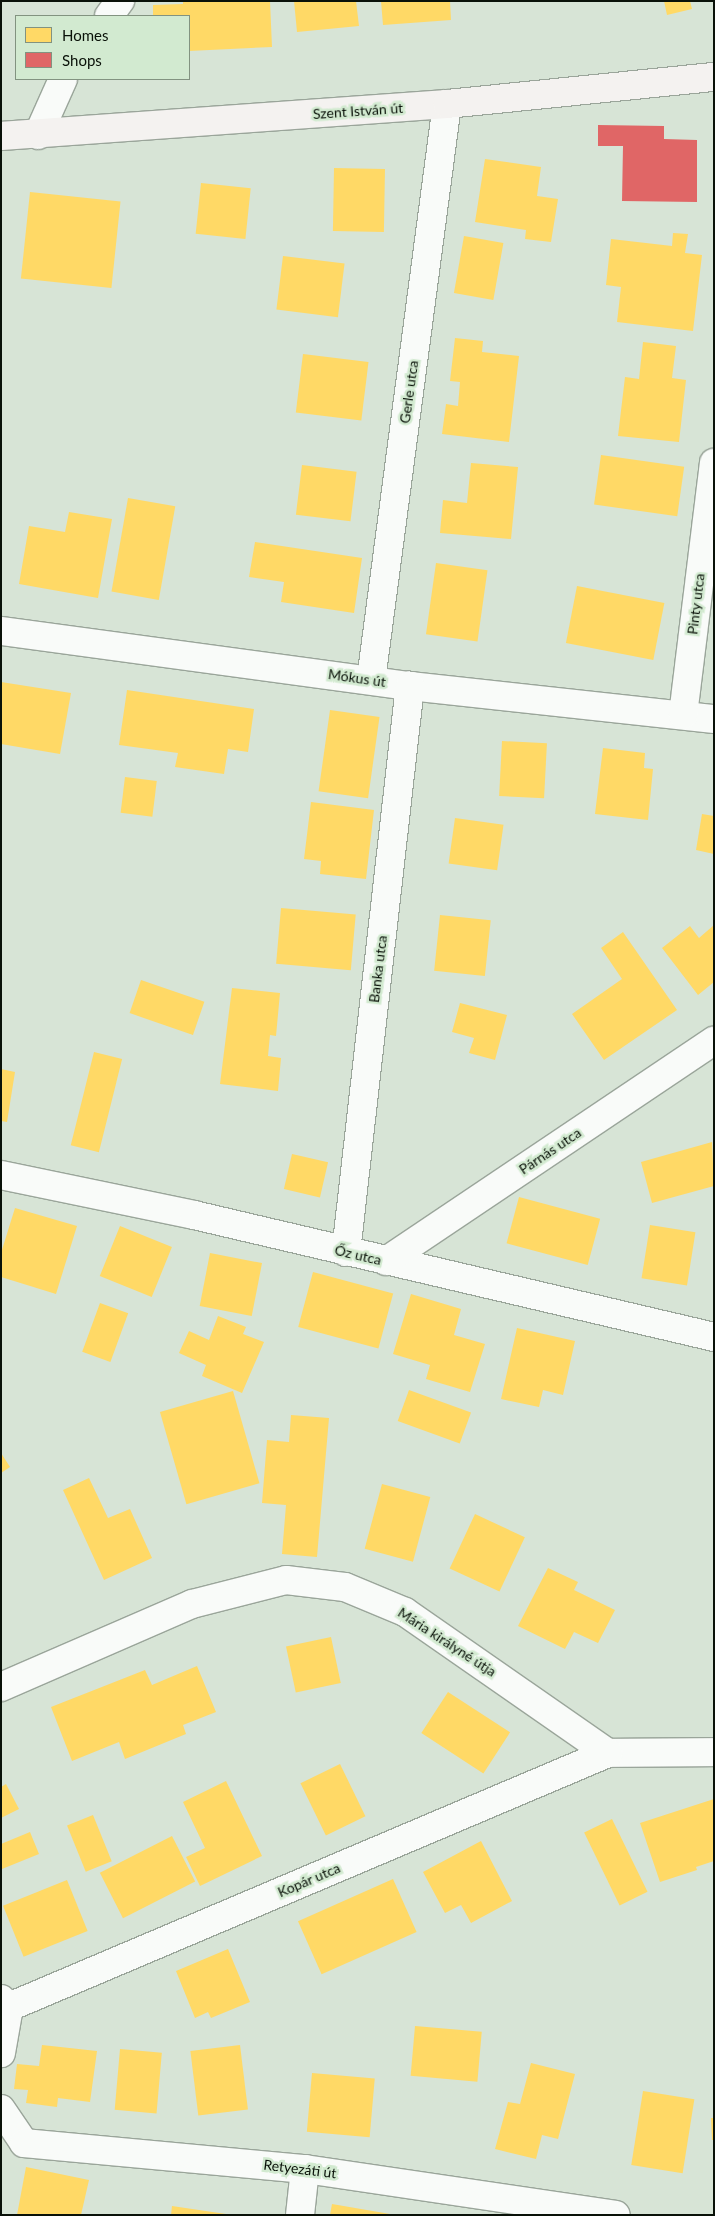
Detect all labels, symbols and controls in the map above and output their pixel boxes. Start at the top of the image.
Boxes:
legend [15,15,190,80]
text: Homes [62,26,108,44]
text: Shops [62,51,102,69]
street label: Szent István út [312,99,404,123]
street label: Gerle utca [396,359,422,425]
street label: Pinty utca [684,572,708,636]
street label: Mókus út [327,666,387,690]
street label: Banka utca [366,934,390,1004]
street label: Párnás utca [516,1124,584,1178]
street label: Őz utca [333,1241,383,1269]
street label: Mária királyné útja [395,1604,499,1680]
street label: Kopár utca [275,1859,343,1901]
street label: Retyezáti út [263,2156,337,2182]

